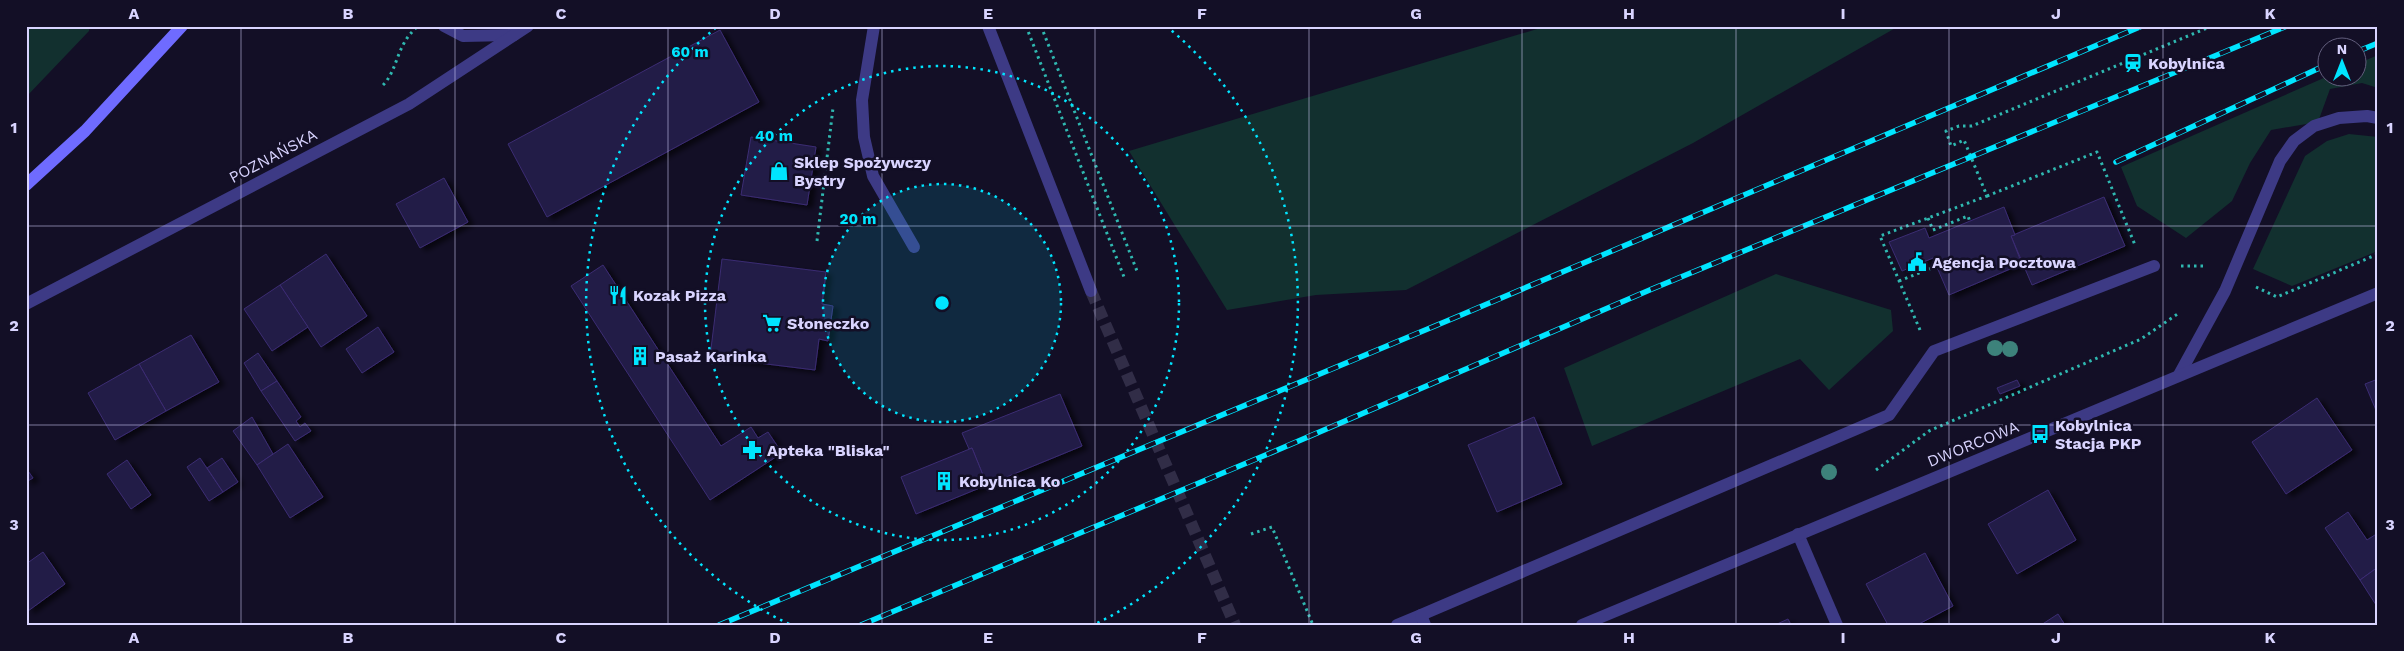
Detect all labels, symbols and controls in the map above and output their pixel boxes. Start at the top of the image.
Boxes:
text: A [129,4,140,23]
text: B [343,4,354,23]
text: C [556,4,567,23]
text: D [769,4,781,23]
text: E [983,4,993,23]
text: F [1197,4,1207,23]
text: G [1410,4,1422,23]
text: H [1623,4,1635,23]
text: I [1840,4,1846,23]
text: J [2051,4,2061,23]
text: K [2264,4,2276,23]
north arrow [2316,38,2366,88]
text: N [2337,41,2347,57]
text: 60 m [671,43,709,61]
station icon: Kobylnica [2122,52,2144,74]
place label: Kobylnica [2148,54,2225,73]
text: 1 [11,118,17,137]
text: 1 [2387,118,2393,137]
street label: POZNAŃSKA [226,125,321,187]
text: 40 m [755,127,793,145]
place label: Sklep Spożywczy Bystry [794,153,932,190]
shop icon: Sklep Spożywczy Bystry [768,160,790,182]
text: 20 m [839,210,877,228]
public building icon: Agencja Pocztowa [1906,251,1928,273]
place label: Agencja Pocztowa [1932,253,2076,272]
restaurant icon: Kozak Pizza [607,284,629,306]
place label: Kozak Pizza [633,286,727,305]
centre of rings [933,294,951,312]
supermarket icon: Słoneczko [761,312,783,334]
place label: Słoneczko [787,314,870,333]
text: 2 [9,316,19,335]
text: 2 [2385,316,2395,335]
building icon: Pasaż Karinka [629,345,651,367]
place label: Pasaż Karinka [655,347,767,366]
place label: Kobylnica Stacja PKP [2055,416,2142,453]
street label: DWORCOWA [1924,417,2022,471]
bus stop icon: Kobylnica Stacja PKP [2029,423,2051,445]
pharmacy icon: Apteka "Bliska" [741,439,763,461]
place label: Apteka "Bliska" [767,441,890,460]
building icon: Kobylnica Ko [933,470,955,492]
place label: Kobylnica Ko [959,472,1061,491]
text: 3 [9,515,19,534]
text: 3 [2385,515,2395,534]
text: A [129,628,140,647]
text: B [343,628,354,647]
text: C [556,628,567,647]
text: D [769,628,781,647]
text: E [983,628,993,647]
text: F [1197,628,1207,647]
text: G [1410,628,1422,647]
text: H [1623,628,1635,647]
text: I [1840,628,1846,647]
text: J [2051,628,2061,647]
text: K [2264,628,2276,647]

